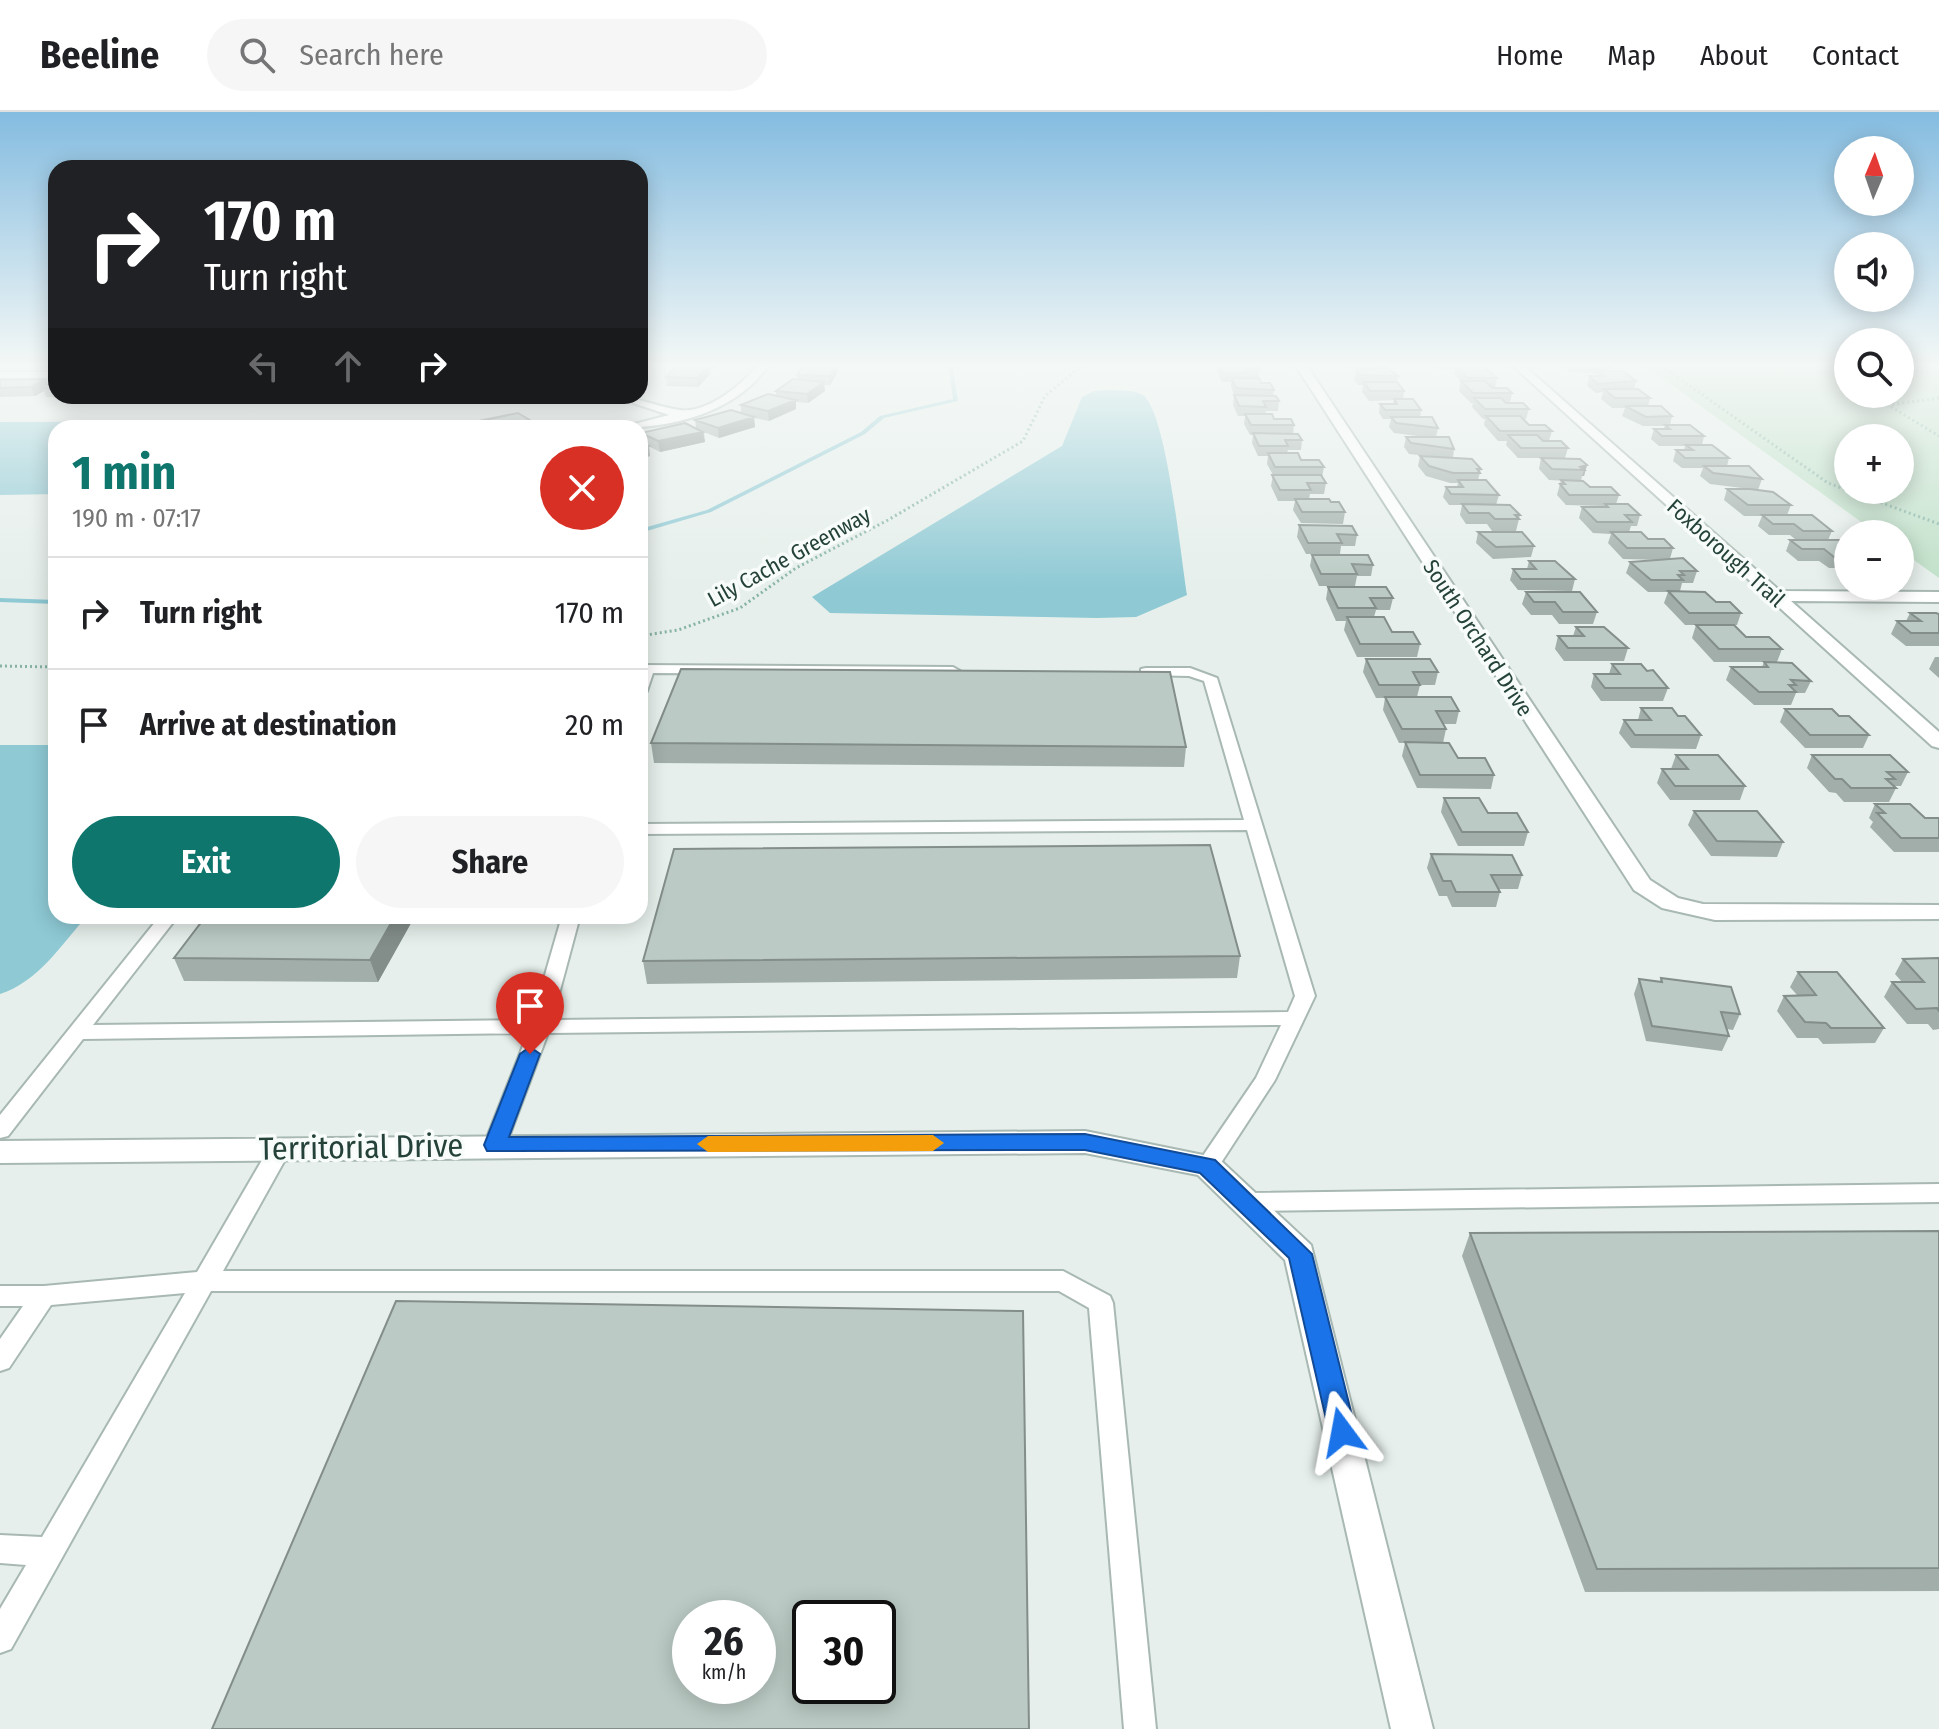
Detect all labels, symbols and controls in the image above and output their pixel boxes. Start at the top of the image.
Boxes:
search box [207,19,767,91]
text: Beeline [40,32,159,78]
icon: search [235,33,279,77]
text: Search here [299,37,444,73]
text: Home [1496,39,1563,72]
text: Map [1607,39,1656,72]
text: About [1700,39,1768,72]
text: Contact [1812,39,1899,72]
north arrow [1834,136,1914,216]
map controls [1834,136,1914,600]
text: 170 m [204,188,336,255]
icon: right [72,192,176,296]
button: sound [1834,232,1914,312]
text: Turn right [204,256,347,300]
button: search [1834,328,1914,408]
icon: left [242,344,286,388]
icon: ahead [326,344,370,388]
icon: right [410,344,454,388]
button: + [1834,424,1914,504]
text: 1 min [72,444,177,502]
button: close [540,446,624,530]
street label: Foxborough Trail [1662,493,1791,613]
street label: Lily Cache Greenway [703,501,875,613]
text: 190 m · 07:17 [72,503,201,534]
button: − [1834,520,1914,600]
street label: South Orchard Drive [1417,555,1539,721]
icon: right [72,591,116,635]
text: Turn right [140,595,262,631]
text: 170 m [555,595,624,631]
icon: arrive [72,703,116,747]
text: Arrive at destination [140,707,397,743]
text: 20 m [565,707,624,743]
button: Exit [72,816,340,908]
button: Share [356,816,624,908]
pin [496,972,564,1054]
icon: arrive [508,984,552,1028]
street label: Territorial Drive [258,1126,464,1168]
position arrow [1300,1390,1384,1474]
speed limit sign: 30 [792,1600,896,1704]
text: 26 [704,1618,744,1666]
text: km/h [702,1660,746,1684]

